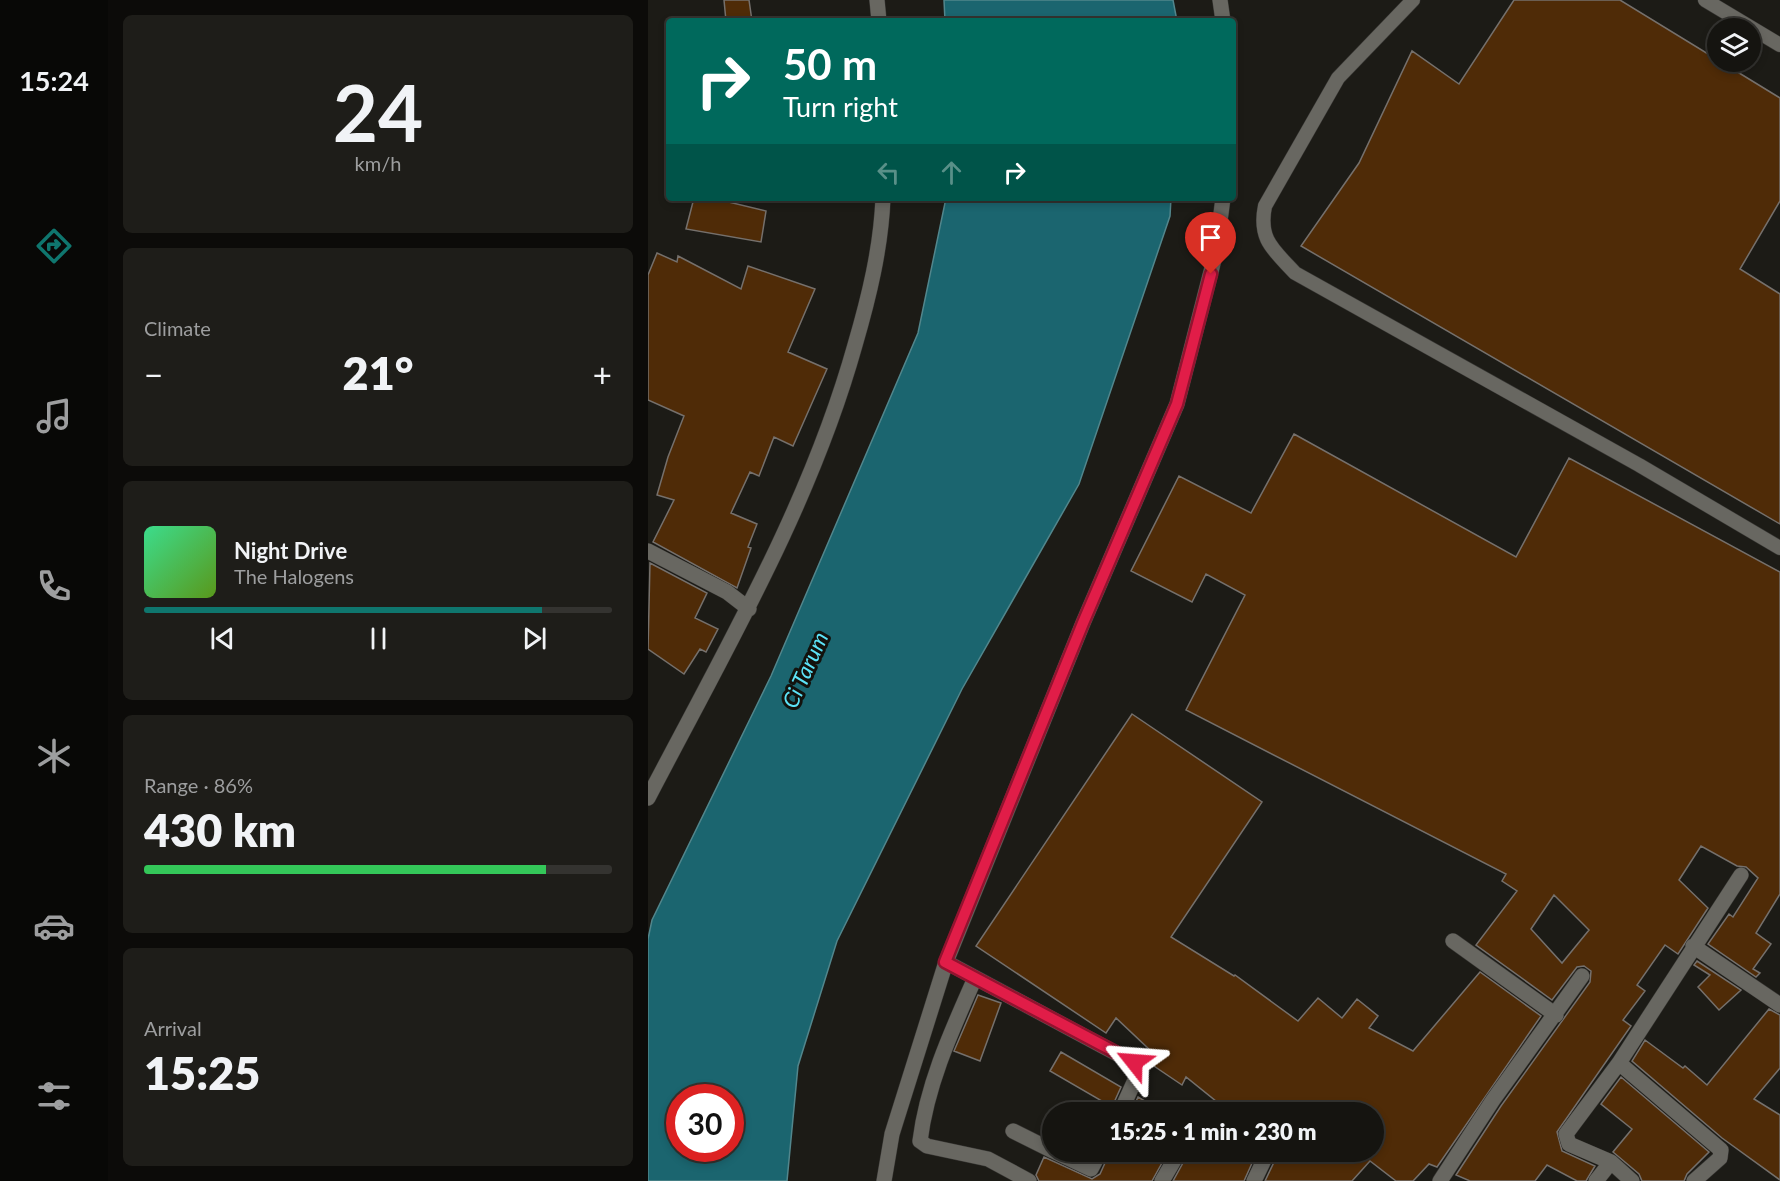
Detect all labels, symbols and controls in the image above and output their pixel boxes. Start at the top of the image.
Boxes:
map controls [1707,18,1761,72]
button: layers [1707,18,1761,72]
text: 50 m [783,39,877,89]
icon: right [684,42,762,120]
text: 15:24 [19,64,89,97]
text: 24 [333,65,423,159]
text: Turn right [783,90,898,123]
text: km/h [355,151,401,175]
icon: left [872,156,905,189]
icon: ahead [935,156,968,189]
icon: right [998,156,1031,189]
pin [1185,212,1236,274]
icon: arrive [1194,221,1227,254]
icon: directions [33,225,75,267]
text: Climate [144,316,211,340]
text: 21° [343,346,413,400]
text: − [144,354,163,394]
text: + [593,354,612,394]
icon: music [33,395,75,437]
text: Night Drive [234,537,347,564]
text: The Halogens [234,564,354,588]
icon: phone [33,565,75,607]
icon: previous [206,622,239,655]
icon: pause [362,622,395,655]
icon: next [518,622,551,655]
water label: Ci Tarum [776,627,833,712]
icon: climate [33,735,75,777]
text: Range · 86% [144,773,253,797]
text: 430 km [144,803,296,857]
icon: car [33,905,75,947]
text: Arrival [144,1016,202,1040]
position arrow [1102,1030,1166,1094]
text: 15:25 [144,1046,260,1100]
icon: filters [33,1075,75,1117]
speed limit sign: 30 [666,1084,744,1162]
text: 15:25 · 1 min · 230 m [1110,1118,1316,1145]

